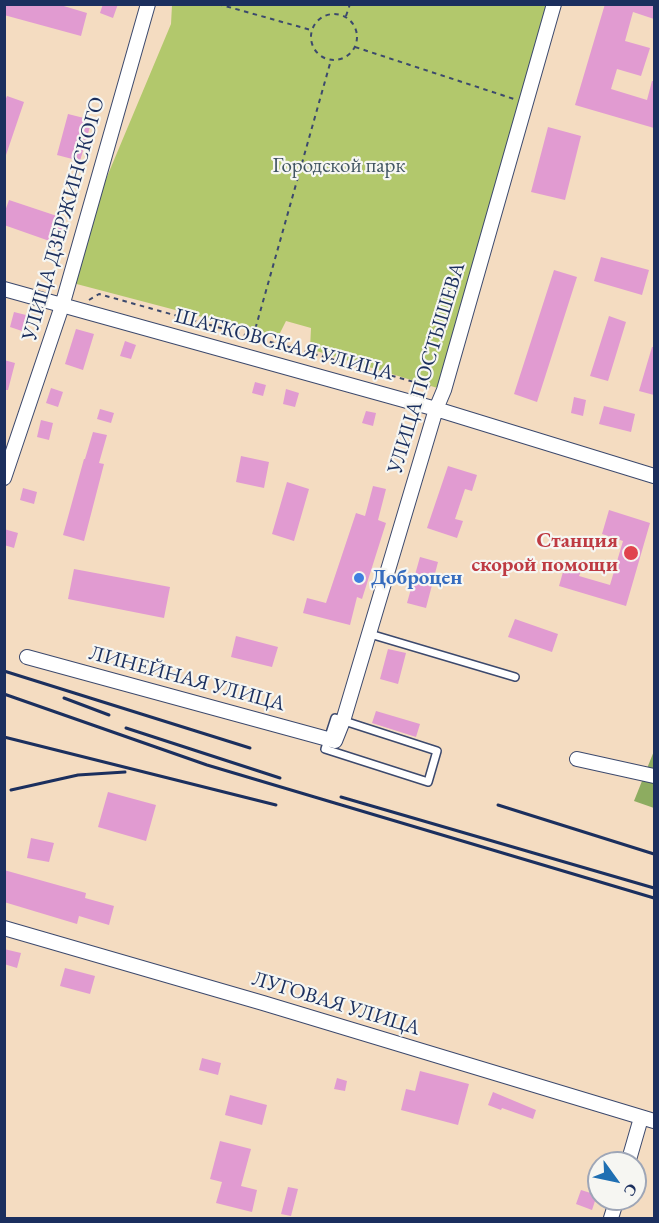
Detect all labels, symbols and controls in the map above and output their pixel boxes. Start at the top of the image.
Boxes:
street label: УЛИЦА ДЗЕРЖИНСКОГО [17,94,111,344]
park label: Городской парк [272,153,406,179]
street label: УЛИЦА ПОСТЫШЕВА [383,259,471,477]
street label: ШАТКОВСКАЯ УЛИЦА [172,304,396,386]
place label: Станция скорой помощи [471,528,618,578]
marker: Станция скорой помощи [622,544,640,562]
place label: Доброцен [371,565,462,591]
marker: Доброцен [352,571,366,585]
street label: ЛИНЕЙНАЯ УЛИЦА [86,641,288,717]
street label: ЛУГОВАЯ УЛИЦА [249,966,423,1042]
north arrow [587,1151,647,1211]
text: С [619,1179,643,1200]

